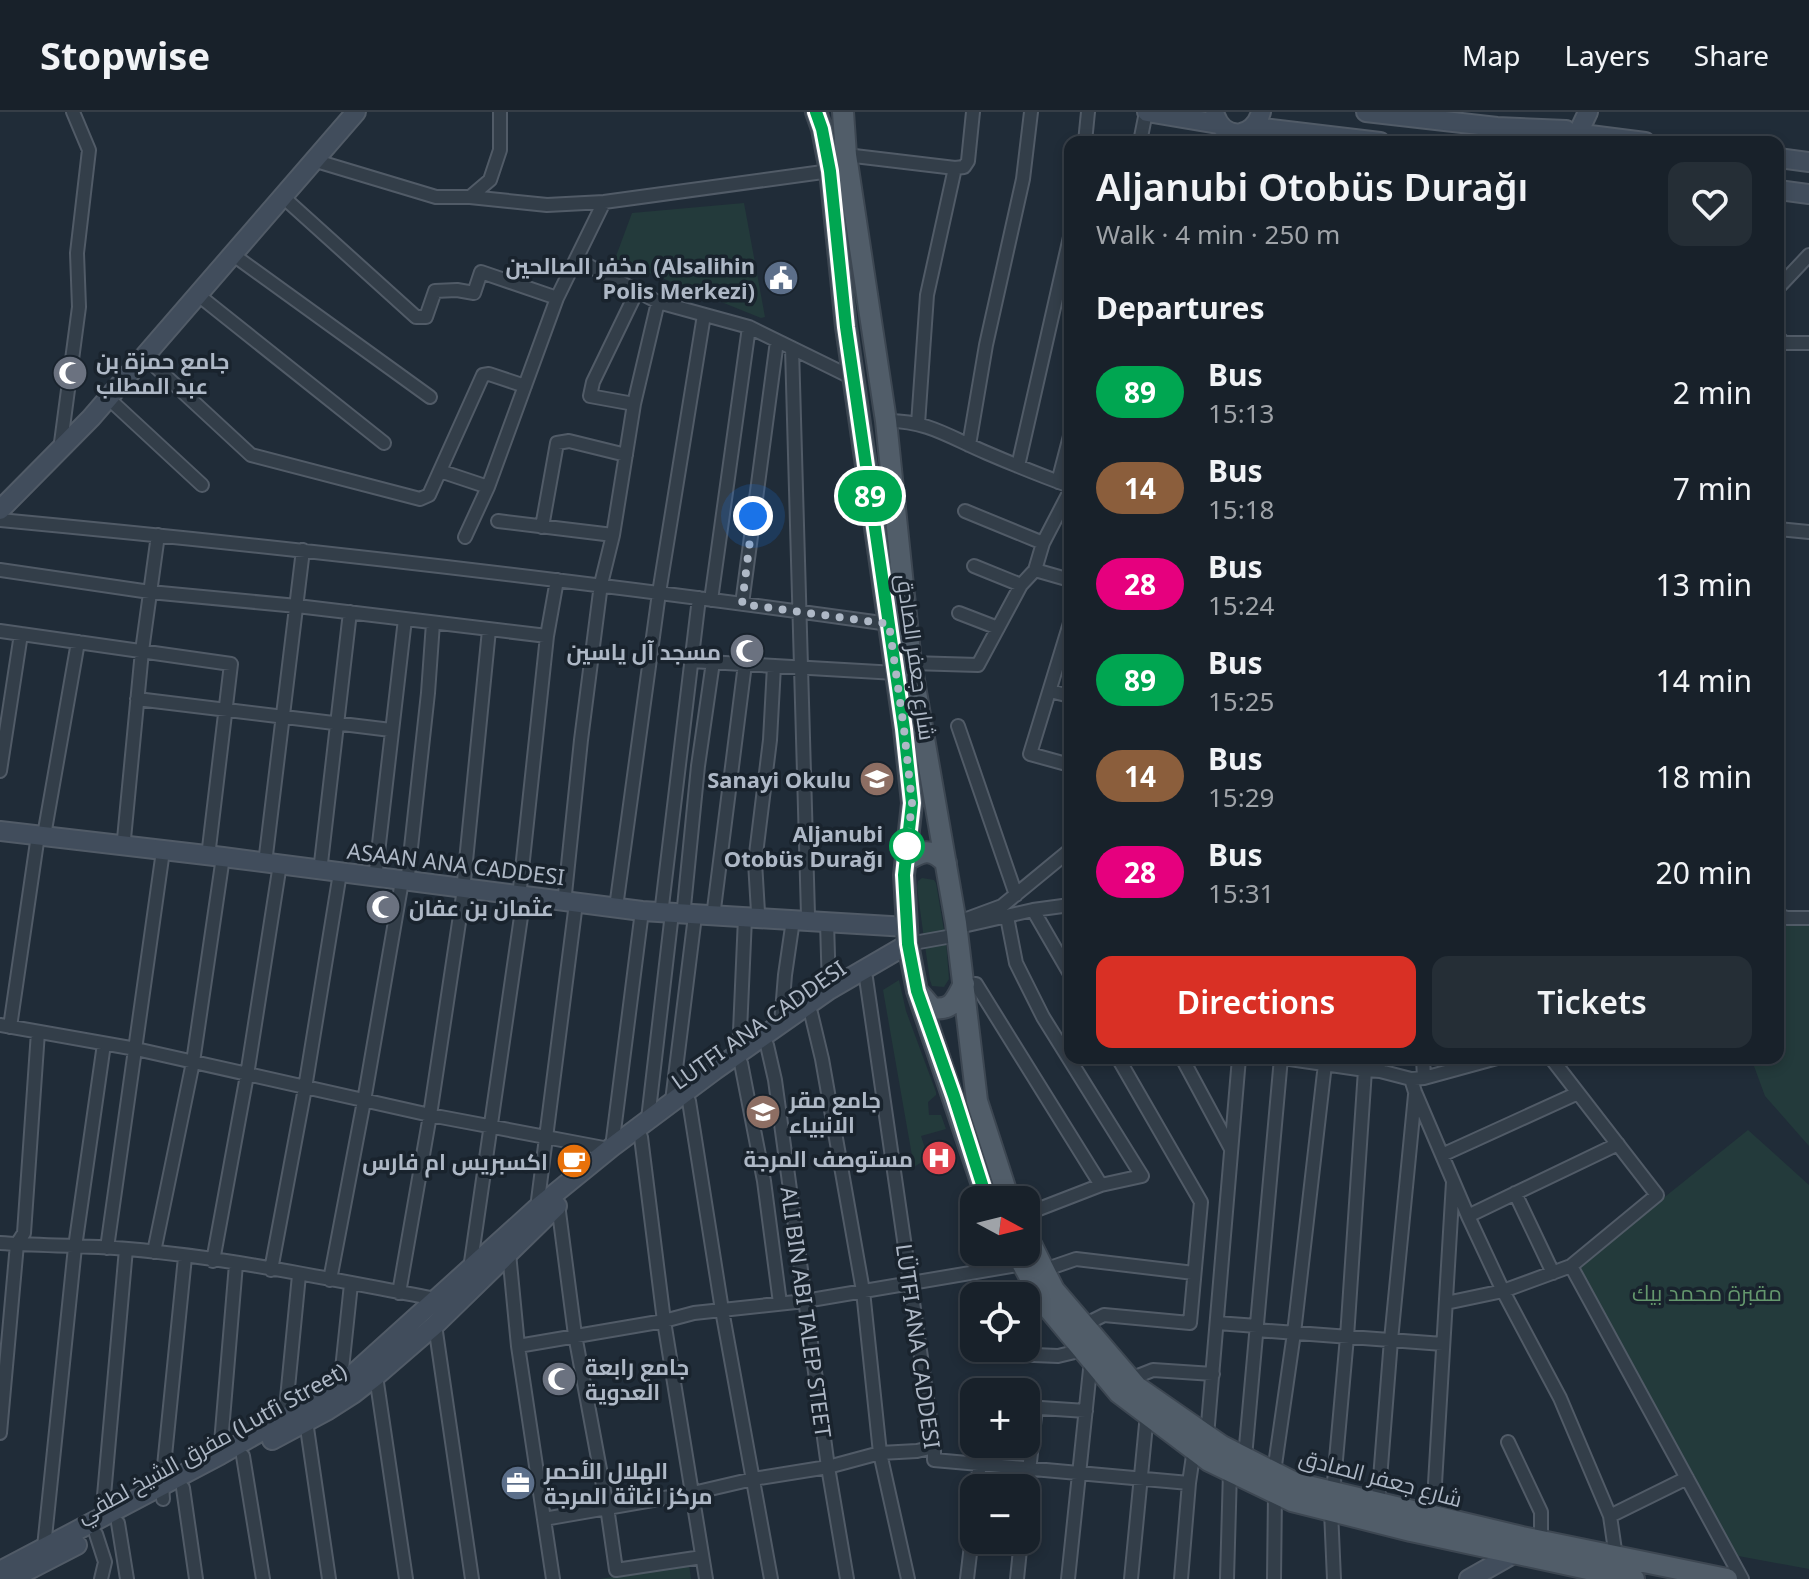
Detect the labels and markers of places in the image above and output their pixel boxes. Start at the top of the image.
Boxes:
place label: مخفر الصالحين (Alsalihin Polis Merkezi) [505,250,755,305]
public building icon: مخفر الصالحين (Alsalihin Polis Merkezi) [762,259,800,297]
place label: جامع حمزة بن عبد المطلب [96,345,230,400]
mosque icon: جامع حمزة بن عبد المطلب [51,354,89,392]
mosque icon: مسجد آل ياسين [728,632,766,670]
place label: مسجد آل ياسين [566,636,721,666]
school or university icon: Sanayi Okulu [858,760,896,798]
place label: Sanayi Okulu [707,764,851,794]
place label: Aljanubi Otobüs Durağı [724,818,883,873]
marker: Aljanubi Otobüs Durağı [890,829,924,863]
mosque icon: عثمان بن عفان [364,888,402,926]
place label: عثمان بن عفان [409,892,554,922]
place label: جامع مقر الانبياء [788,1084,881,1139]
school or university icon: جامع مقر الانبياء [744,1093,782,1131]
hospital icon: مستوصف المرجة [920,1139,958,1177]
cafe icon: اكسبريس ام فارس [555,1142,593,1180]
place label: مستوصف المرجة [743,1143,913,1173]
place label: اكسبريس ام فارس [362,1146,548,1178]
place label: جامع رابعة العدوية [585,1351,689,1406]
mosque icon: جامع رابعة العدوية [540,1360,578,1398]
place label: الهلال الأحمر مركز اغاثة المرجة [543,1455,713,1510]
office icon: الهلال الأحمر مركز اغاثة المرجة [499,1464,537,1502]

